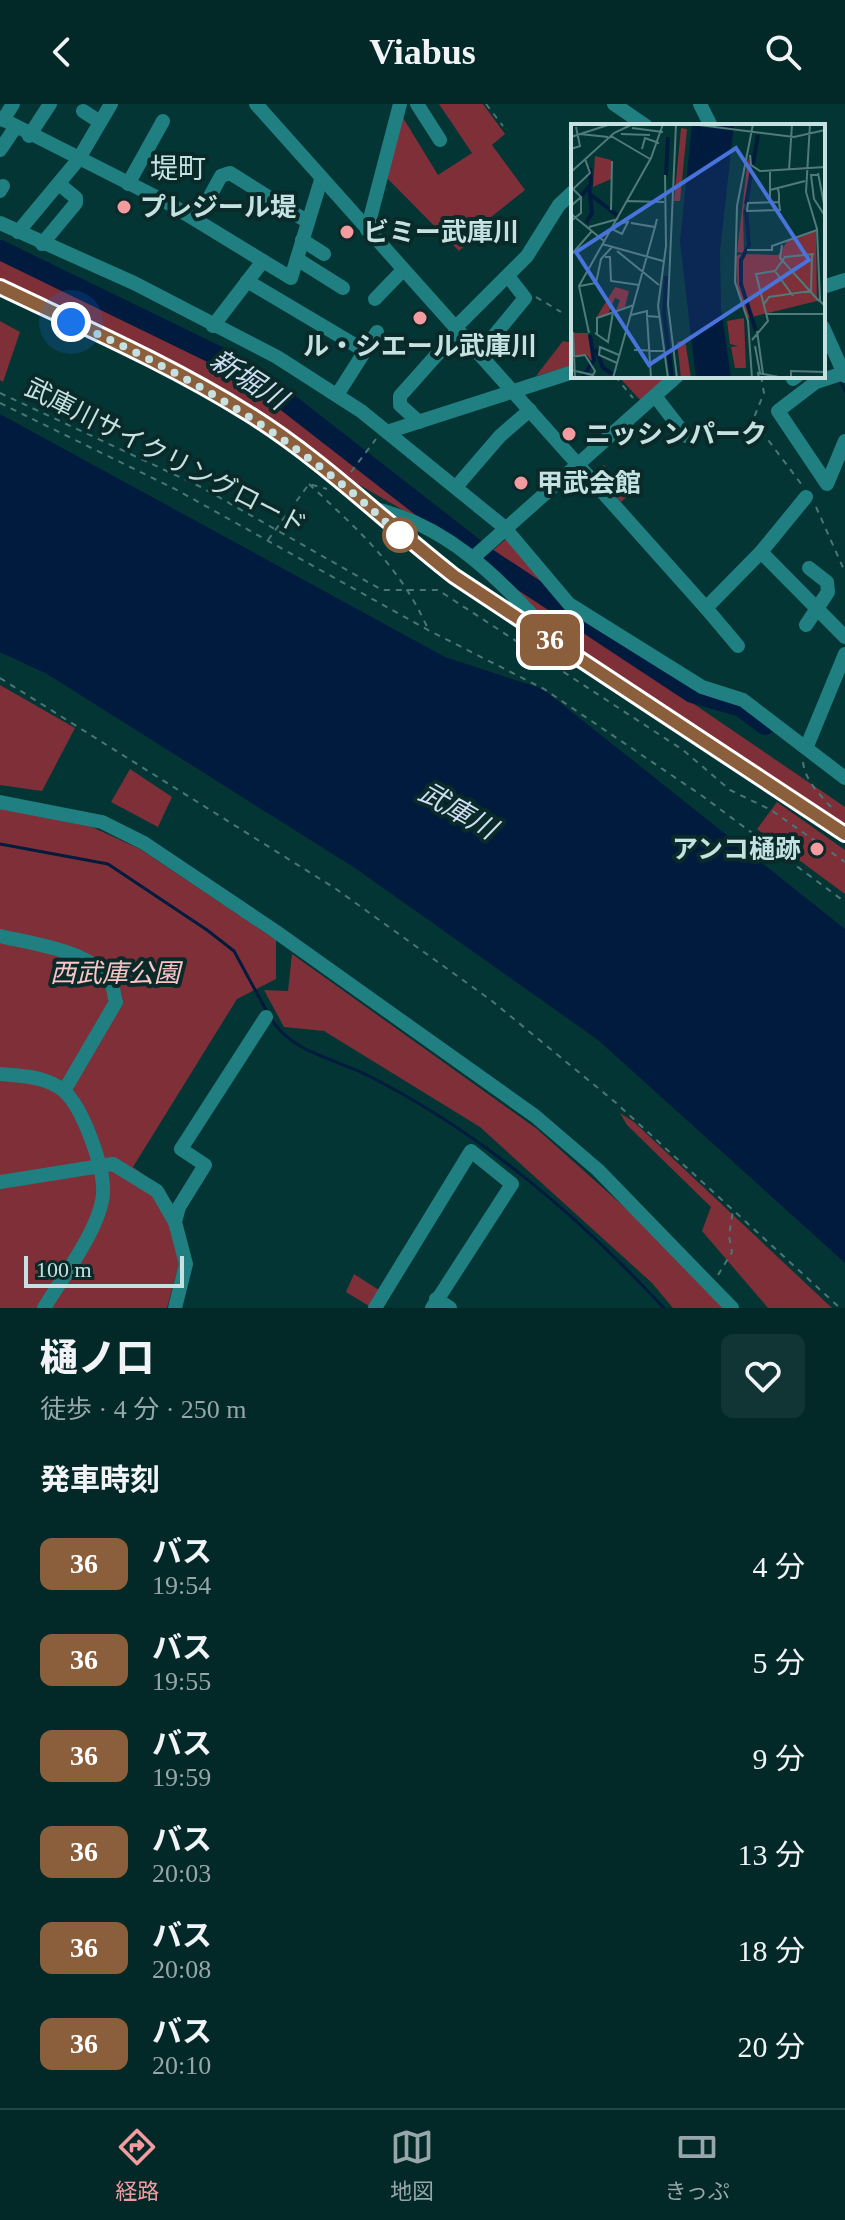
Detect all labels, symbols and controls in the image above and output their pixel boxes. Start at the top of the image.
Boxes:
icon: back [40,30,84,74]
icon: search [761,30,805,74]
text: Viabus [369,32,476,72]
inset map [571,124,825,378]
district label: 堤町 [150,153,206,184]
place label: プレジール堤 [140,193,296,222]
marker: プレジール堤 [115,198,133,216]
place label: ビミー武庫川 [363,218,519,247]
marker: ビミー武庫川 [338,223,356,241]
your location [51,302,91,342]
marker: ル・シエール武庫川 [411,309,429,327]
place label: ル・シエール武庫川 [303,332,537,361]
water label: 新堀川 [205,344,295,417]
street label: 武庫川サイクリングロード [20,373,311,540]
place label: ニッシンパーク [585,420,767,449]
marker: ニッシンパーク [560,425,578,443]
place label: 甲武会館 [537,469,641,498]
marker: 甲武会館 [512,474,530,492]
unlabelled marker [383,518,417,552]
line badge: 36 [514,614,586,666]
text: 36 [536,624,564,655]
water label: 武庫川 [414,776,504,846]
place label: アンコ樋跡 [672,835,801,864]
marker: アンコ樋跡 [808,840,826,858]
park label: 西武庫公園 [50,959,184,988]
scale bar [24,1252,184,1288]
text: 100 m [36,1257,92,1282]
button: heart [721,1334,805,1418]
text: 樋ノ口 [40,1337,154,1379]
text: 徒歩 · 4 分 · 250 m [40,1395,247,1424]
text: 発車時刻 [40,1463,160,1496]
text: バス [152,1535,212,1568]
text: 36 [70,1548,98,1579]
text: 4 分 [753,1550,805,1583]
text: 19:54 [152,1571,211,1600]
text: バス [152,1631,212,1664]
text: 36 [70,1644,98,1675]
text: 5 分 [753,1646,805,1679]
text: 19:55 [152,1667,211,1696]
text: バス [152,1727,212,1760]
text: 36 [70,1740,98,1771]
text: 9 分 [753,1742,805,1775]
text: 19:59 [152,1763,211,1792]
text: バス [152,1823,212,1856]
text: 36 [70,1836,98,1867]
text: 13 分 [738,1838,805,1871]
text: 20:03 [152,1859,211,1888]
text: バス [152,1919,212,1952]
text: 36 [70,1932,98,1963]
text: 18 分 [738,1934,805,1967]
text: 20:08 [152,1955,211,1984]
text: バス [152,2015,212,2048]
text: 36 [70,2028,98,2059]
text: 20 分 [738,2030,805,2063]
text: 20:10 [152,2051,211,2080]
tab: 経路 [115,2125,159,2205]
tab: 地図 [390,2125,434,2205]
tab: きっぷ [665,2125,730,2205]

